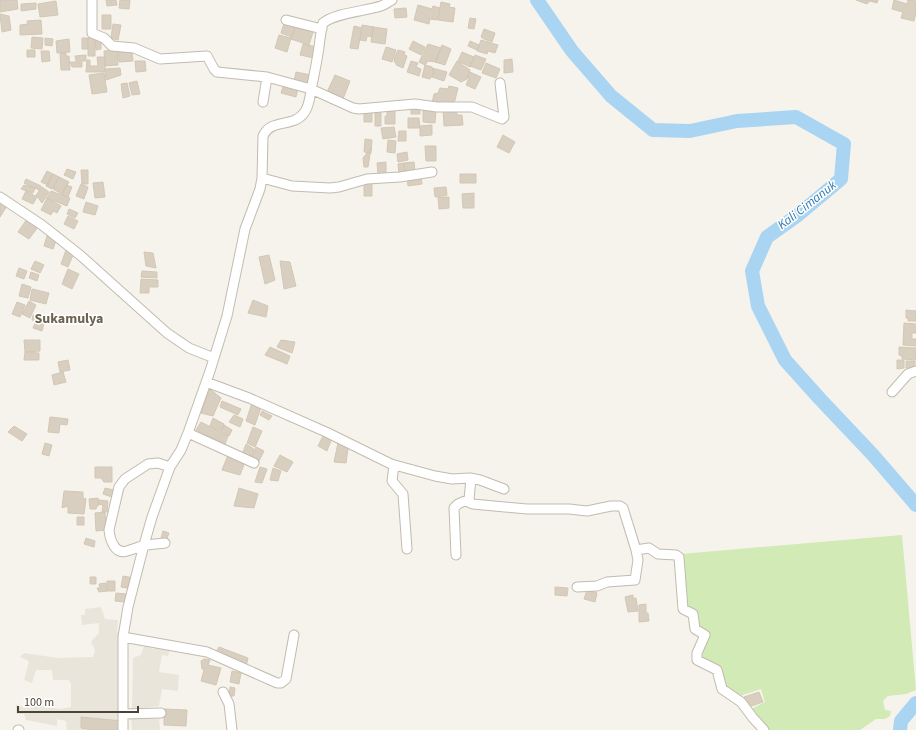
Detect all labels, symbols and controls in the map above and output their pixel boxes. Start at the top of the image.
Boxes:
water label: Kali Cimanuk [774,176,841,234]
district label: Sukamulya [35,309,104,329]
scale bar [18,688,138,714]
text: 100 m [24,694,54,711]

